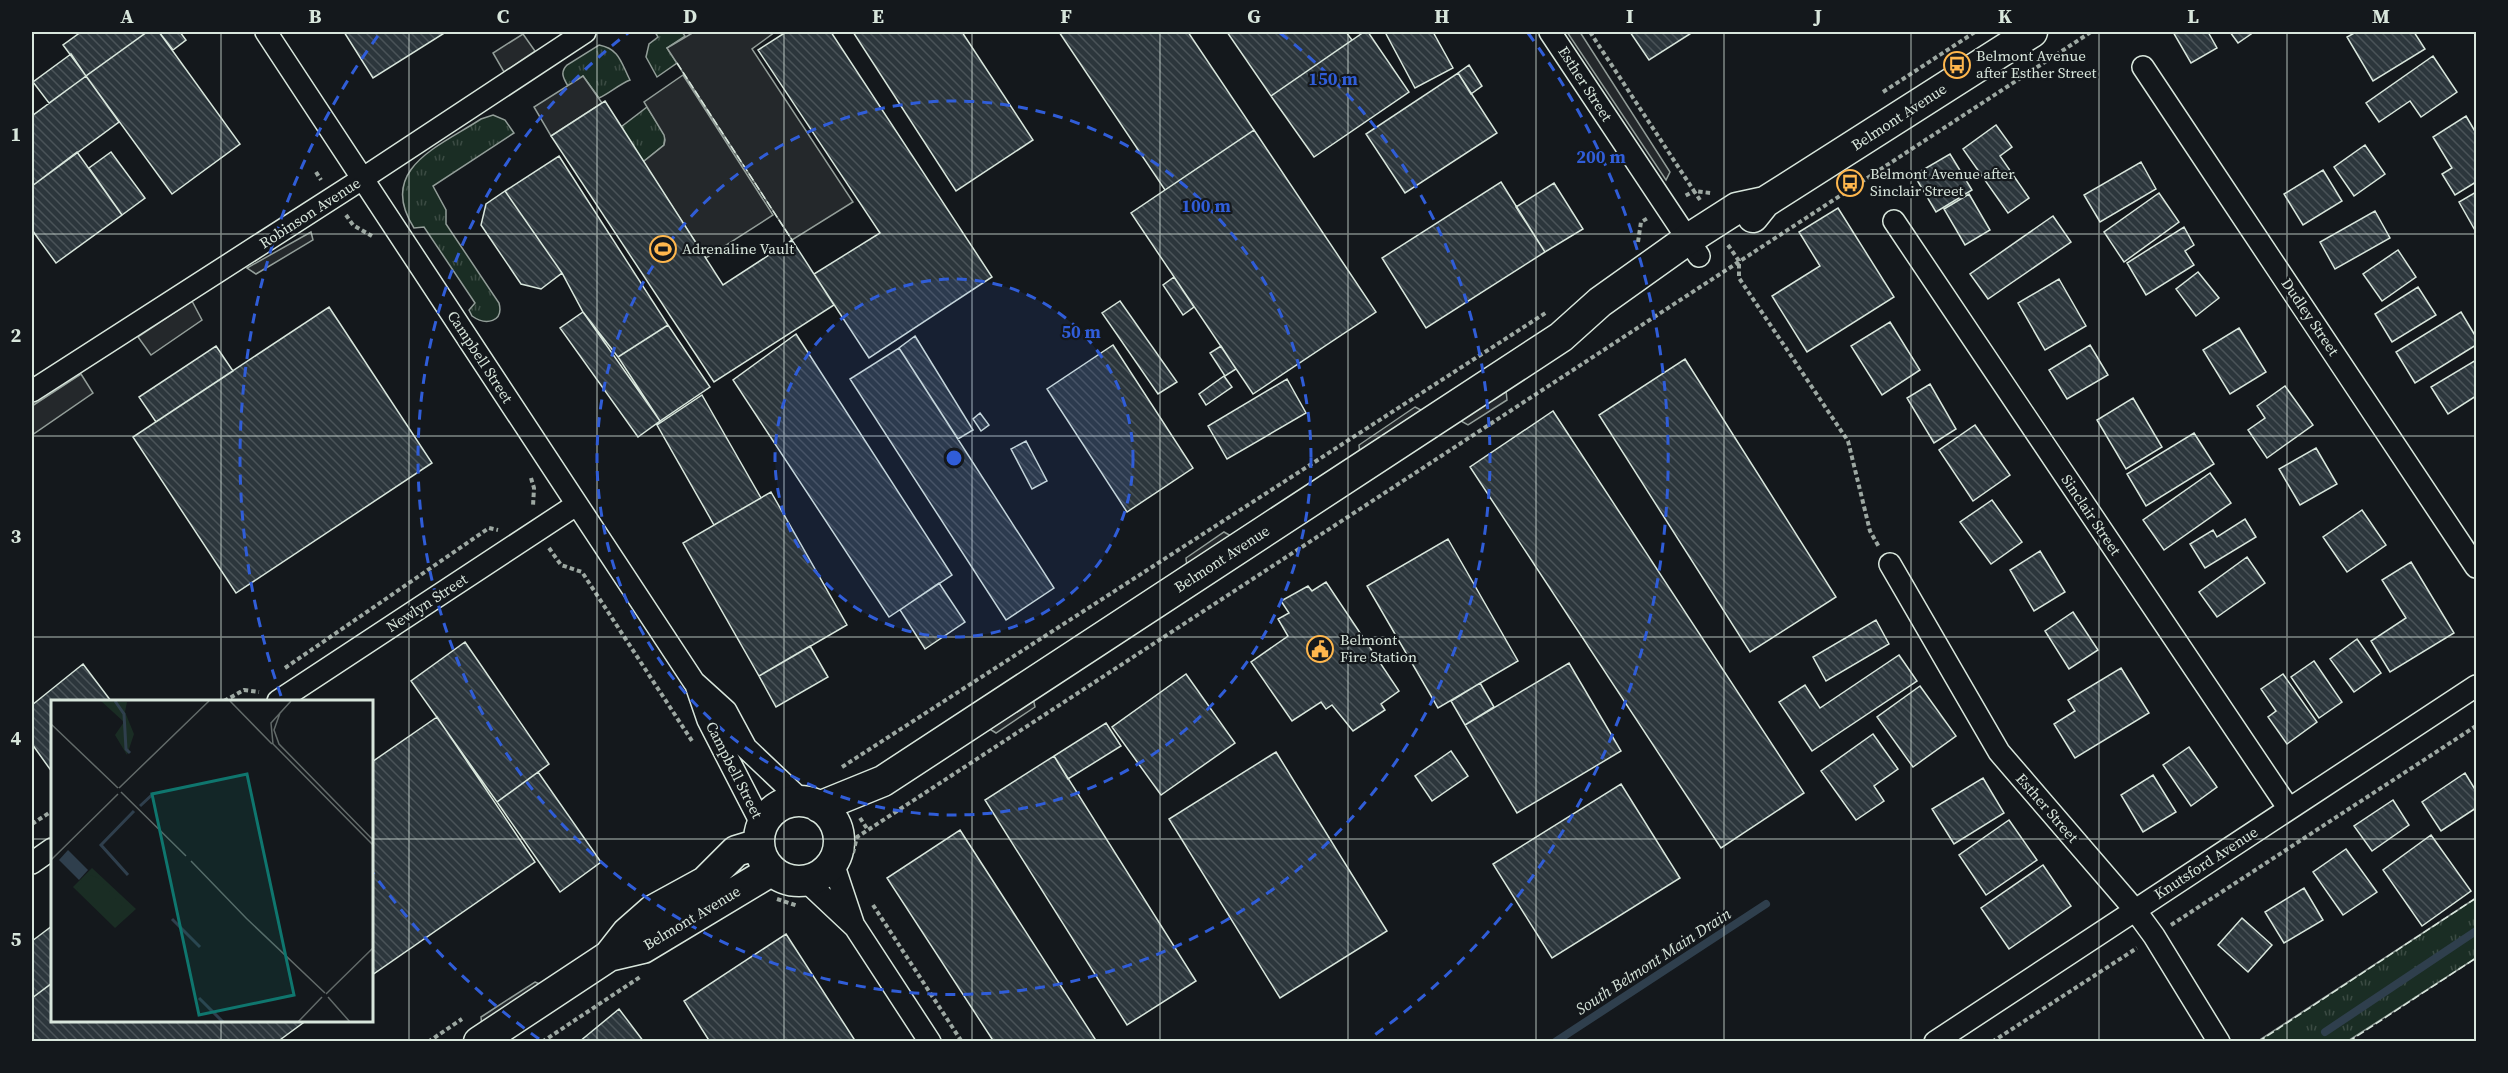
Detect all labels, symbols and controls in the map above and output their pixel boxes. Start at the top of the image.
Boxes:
text: A [120,2,134,30]
text: B [308,2,322,30]
text: C [497,2,509,30]
text: D [683,2,697,30]
text: E [872,2,884,30]
text: F [1060,2,1072,30]
text: G [1247,2,1261,30]
text: H [1434,2,1450,30]
text: I [1626,2,1634,30]
text: J [1812,2,1822,30]
text: K [1998,2,2012,30]
text: L [2187,2,2199,30]
text: M [2372,2,2390,30]
street label: Esther Street [1553,42,1618,125]
place label: Belmont Avenue after Esther Street [1976,45,2097,83]
bus stop icon: Belmont Avenue after Esther Street [1942,50,1972,80]
text: 150 m [1308,66,1358,91]
street label: Belmont Avenue [1847,78,1951,155]
text: 1 [11,120,21,148]
text: 200 m [1576,144,1626,169]
place label: Belmont Avenue after Sinclair Street [1870,163,2015,201]
bus stop icon: Belmont Avenue after Sinclair Street [1835,168,1865,198]
street label: Robinson Avenue [255,172,365,253]
text: 100 m [1181,193,1231,218]
sports icon: Adrenaline Vault [648,234,678,264]
place label: Adrenaline Vault [682,238,794,259]
street label: Dudley Street [2277,274,2344,360]
street label: Campbell Street [443,306,518,407]
text: 50 m [1061,319,1101,344]
text: 2 [11,321,22,349]
centre of rings [944,448,964,468]
street label: Sinclair Street [2057,470,2126,559]
street label: Belmont Avenue [1170,520,1274,597]
text: 3 [11,522,22,550]
street label: Newlyn Street [382,568,471,637]
place label: Belmont Fire Station [1340,629,1417,667]
public building icon: Belmont Fire Station [1305,634,1335,664]
inset map [51,700,374,1022]
street label: Campbell Street [701,718,768,822]
text: 4 [11,724,22,752]
street label: Esther Street [2011,768,2083,847]
street label: Knutsford Avenue [2150,821,2262,904]
street label: Belmont Avenue [639,880,744,955]
water label: South Belmont Main Drain [1571,902,1735,1020]
text: 5 [11,925,22,953]

